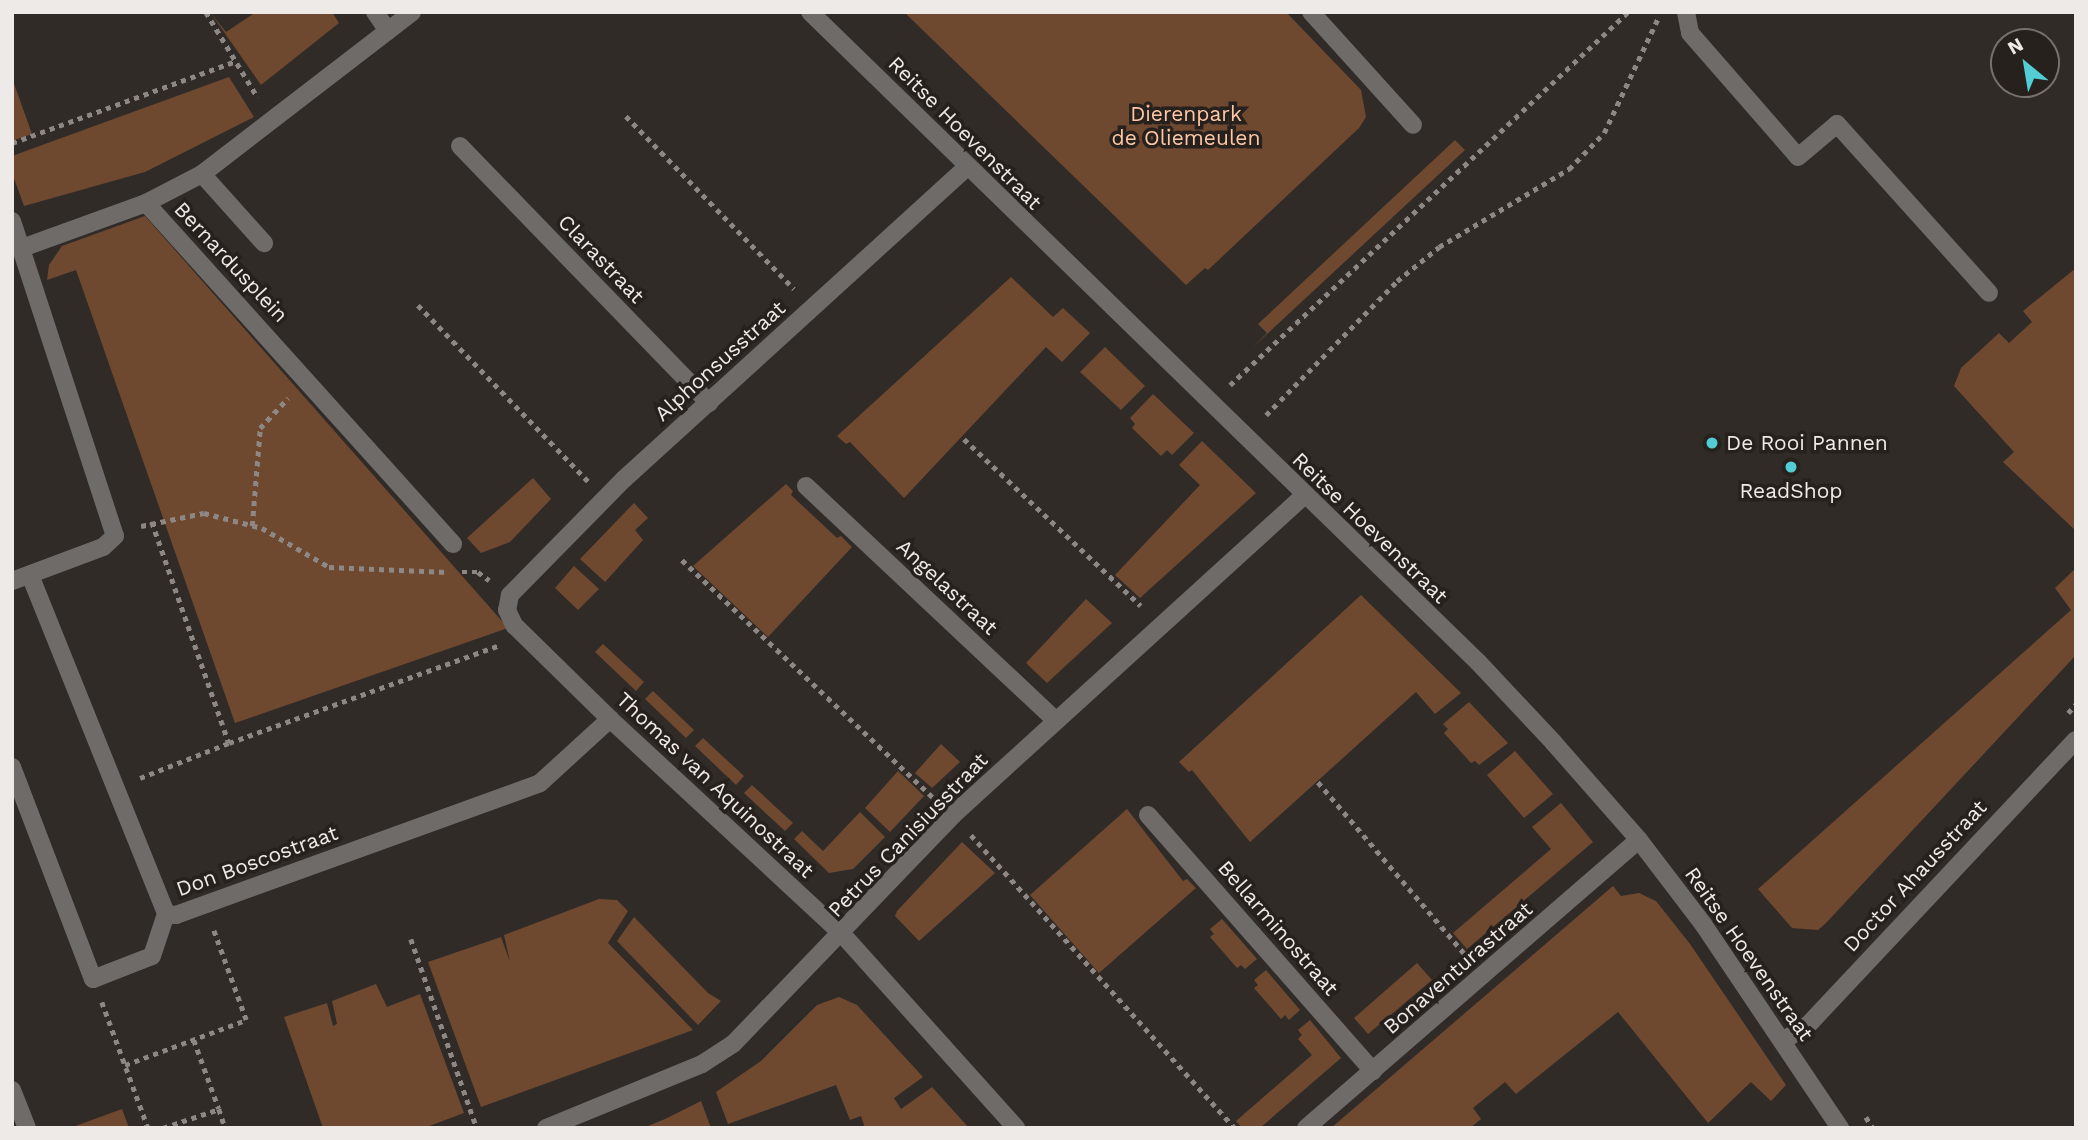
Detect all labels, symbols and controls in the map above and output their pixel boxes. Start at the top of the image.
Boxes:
north arrow [1990,28,2060,98]
text: N [2003,33,2027,60]
street label: Reitse Hoevenstraat [883,51,1047,215]
park label: Dierenpark de Oliemeulen [1112,101,1260,151]
street label: Bernardusplein [169,197,293,327]
street label: Clarastraat [553,210,649,308]
street label: Alphonsusstraat [649,296,791,426]
place label: De Rooi Pannen [1726,430,1888,456]
marker: De Rooi Pannen [1704,435,1720,451]
street label: Reitse Hoevenstraat [1287,447,1453,609]
marker: ReadShop [1783,459,1799,475]
place label: ReadShop [1739,478,1843,504]
street label: Angelastraat [891,534,1003,640]
street label: Thomas van Aquinostraat [611,686,819,884]
street label: Petrus Canisiusstraat [823,748,993,922]
street label: Doctor Ahausstraat [1838,794,1992,958]
street label: Don Boscostraat [173,820,341,902]
street label: Bellarminostraat [1213,855,1343,1001]
street label: Reitse Hoevenstraat [1679,862,1819,1046]
street label: Bonaventurastraat [1378,897,1538,1039]

